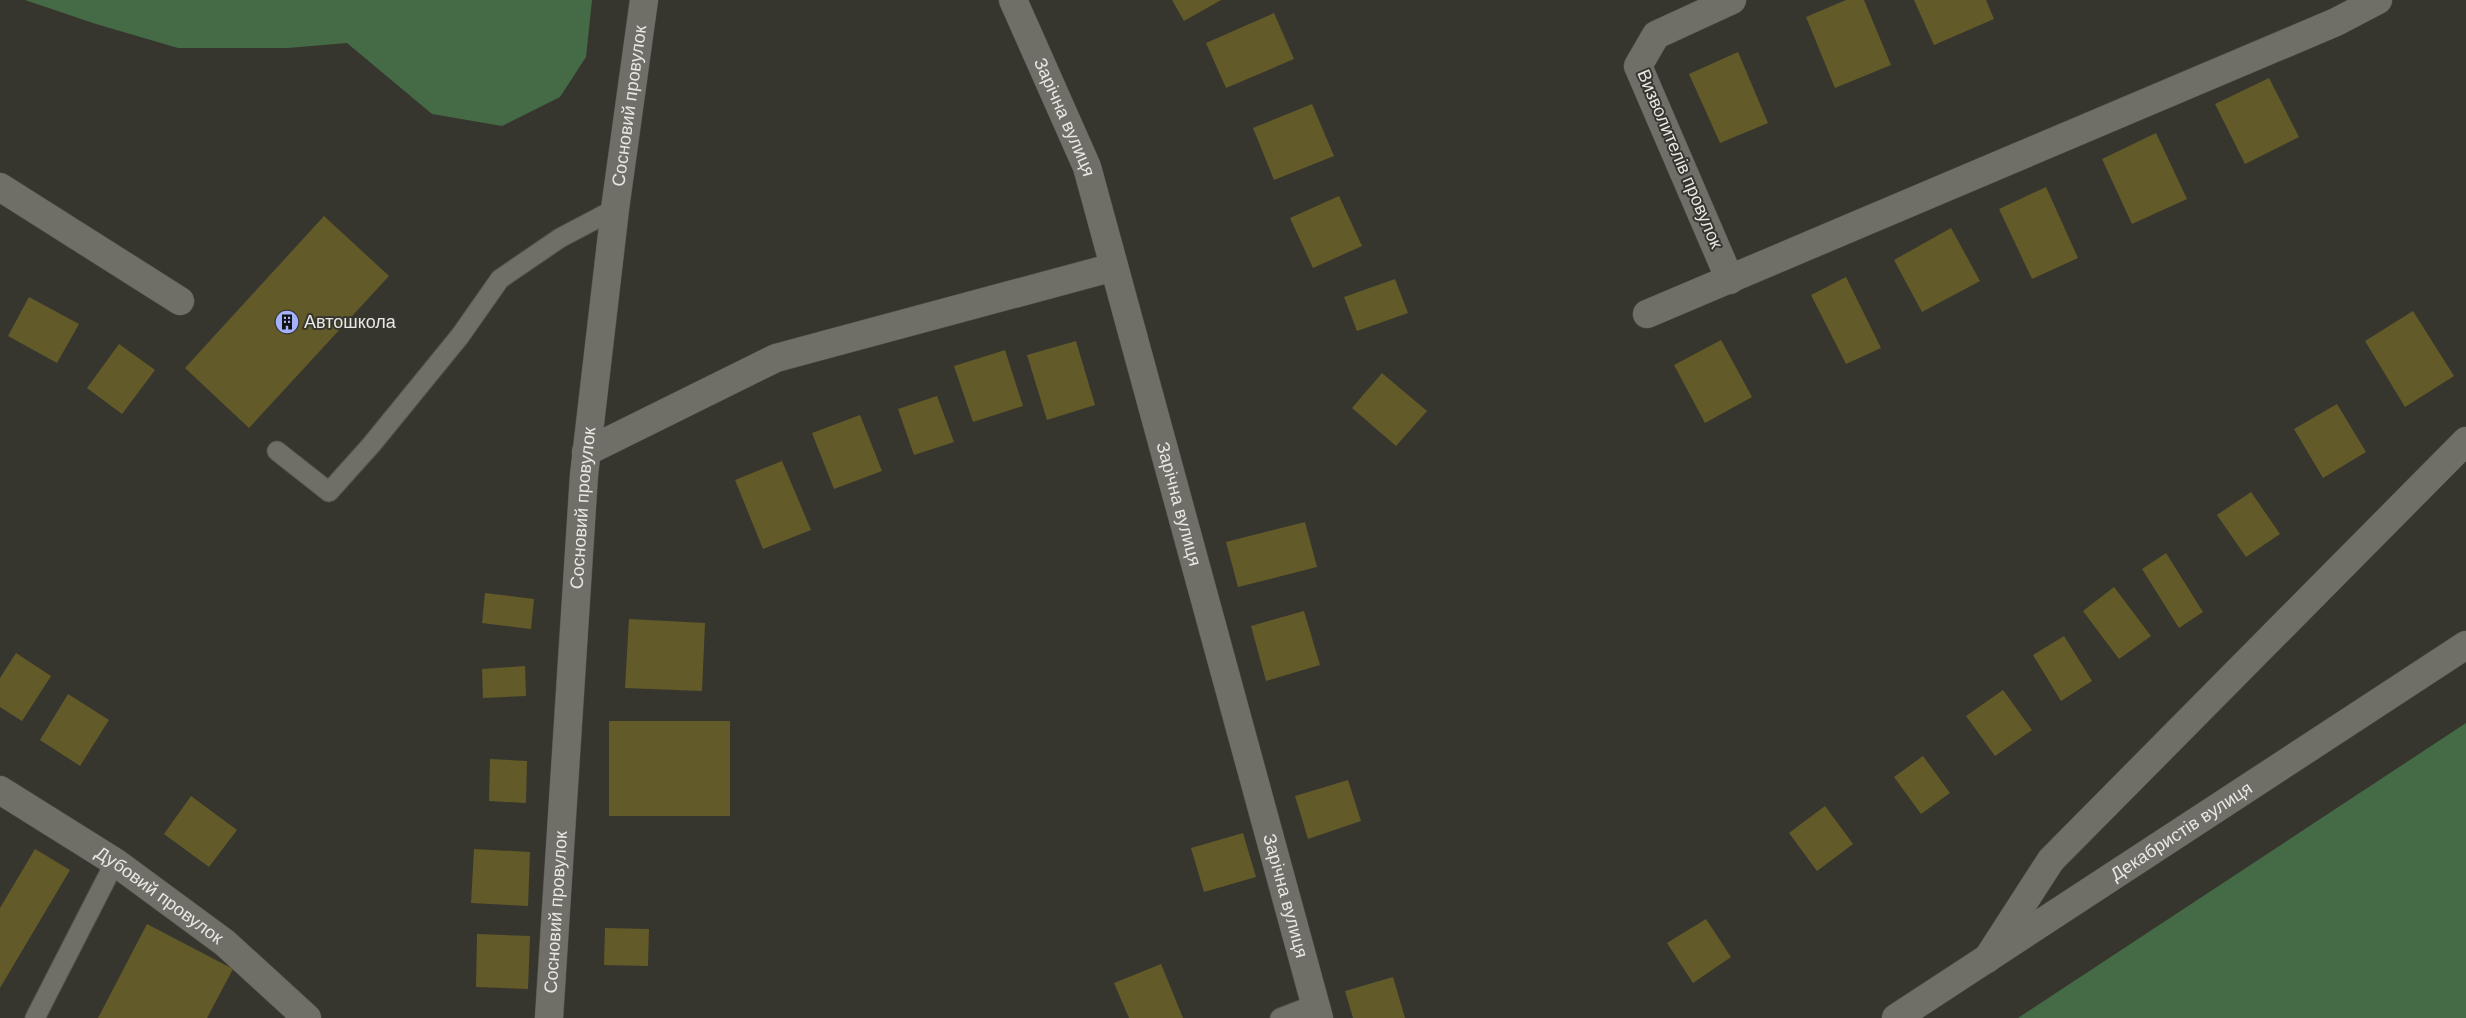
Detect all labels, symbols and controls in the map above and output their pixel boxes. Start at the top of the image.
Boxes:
street label: Сосновий провулок [606,24,652,188]
street label: Зарічна вулиця [1028,54,1101,179]
street label: Визволителів провулок [1631,66,1729,252]
building icon: Автошкола [274,309,300,335]
place label: Автошкола [304,310,397,334]
street label: Сосновий провулок [565,426,602,590]
street label: Зарічна вулиця [1151,439,1207,569]
street label: Декабристів вулиця [2106,776,2257,886]
street label: Сосновий провулок [539,830,573,994]
street label: Зарічна вулиця [1257,831,1314,960]
street label: Дубовий провулок [91,841,228,950]

